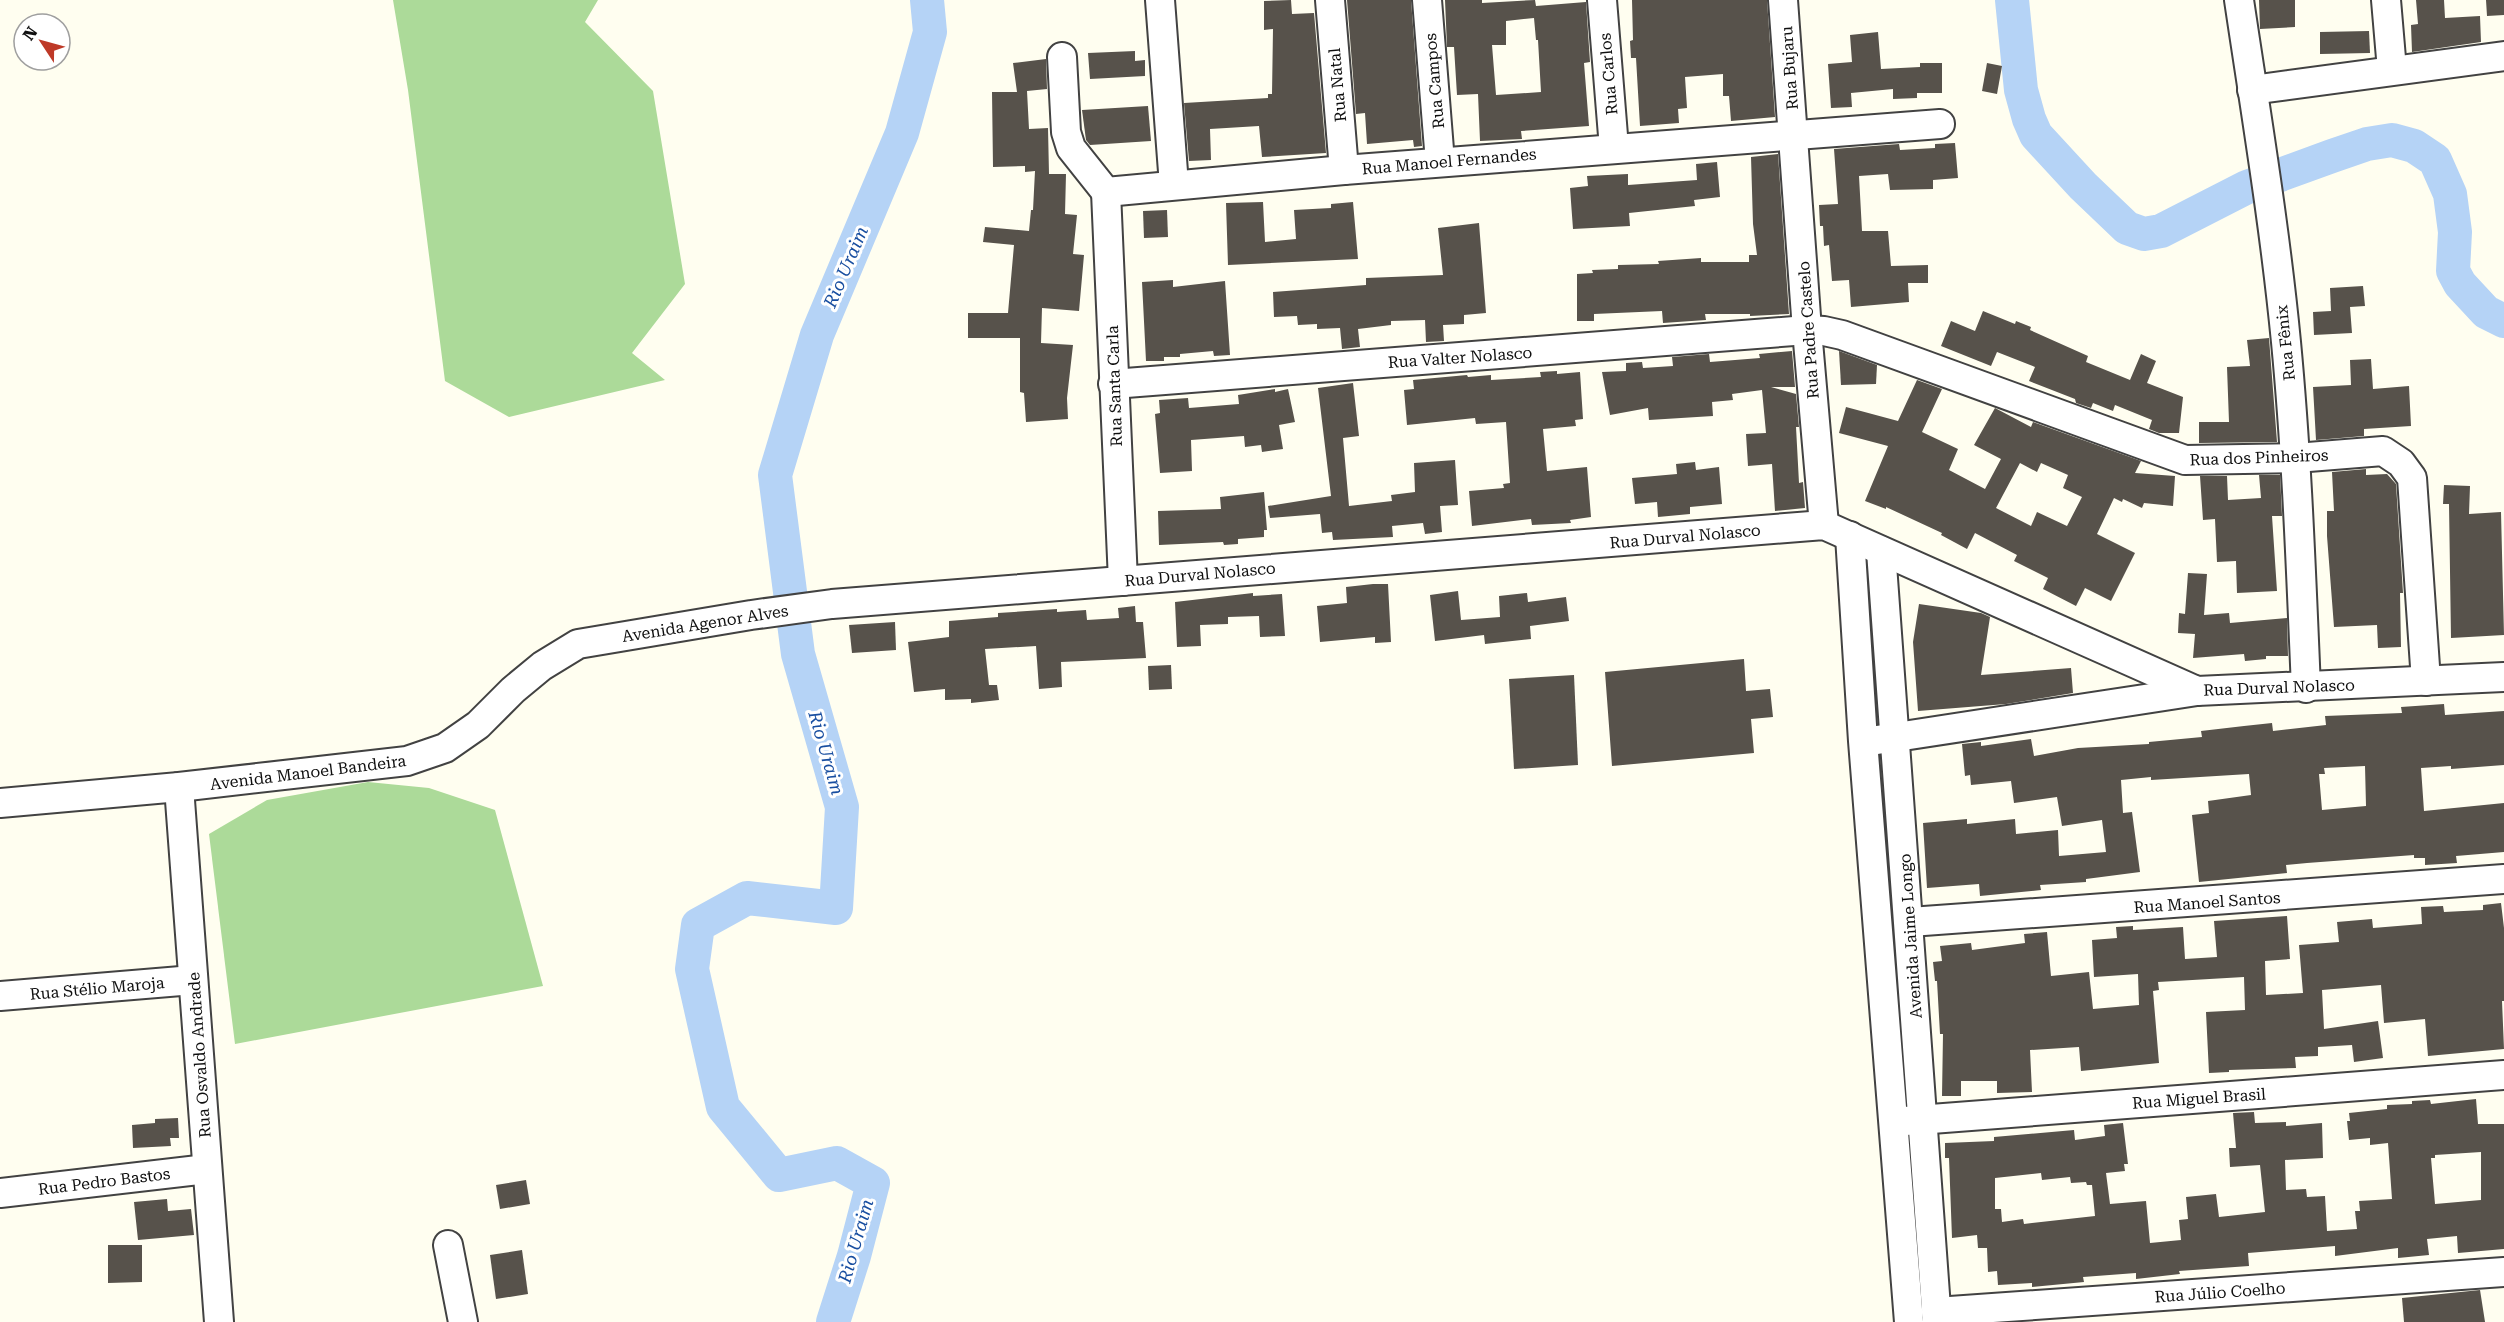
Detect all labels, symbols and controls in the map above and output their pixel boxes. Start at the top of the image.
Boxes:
north arrow [12,12,72,72]
text: N [19,23,42,44]
street label: Rua Bujaru [1777,25,1802,111]
street label: Rua Campos [1421,32,1448,130]
street label: Rua Carlos [1595,32,1622,116]
street label: Rua Natal [1325,47,1350,123]
street label: Rua Manoel Fernandes [1361,144,1538,179]
water label: Rio Uraim [819,223,872,312]
street label: Rua Padre Castelo [1794,260,1823,400]
street label: Rua Fênix [2272,303,2299,382]
street label: Rua Santa Carla [1103,325,1126,447]
street label: Rua Valter Nolasco [1387,343,1533,372]
street label: Rua dos Pinheiros [2189,446,2329,469]
street label: Rua Durval Nolasco [1609,520,1762,553]
street label: Rua Durval Nolasco [1124,558,1277,591]
street label: Avenida Agenor Alves [621,601,790,646]
street label: Rua Durval Nolasco [2203,675,2355,700]
water label: Rio Uraim [804,708,849,797]
street label: Avenida Manoel Bandeira [209,751,407,794]
street label: Avenida Jaime Longo [1895,853,1926,1019]
street label: Rua Manoel Santos [2133,888,2282,917]
street label: Rua Osvaldo Andrade [184,971,215,1138]
street label: Rua Stélio Maroja [29,973,165,1004]
street label: Rua Miguel Brasil [2132,1084,2267,1113]
street label: Rua Pedro Bastos [37,1164,172,1199]
water label: Rio Uraim [833,1196,878,1286]
street label: Rua Júlio Coelho [2154,1278,2286,1307]

